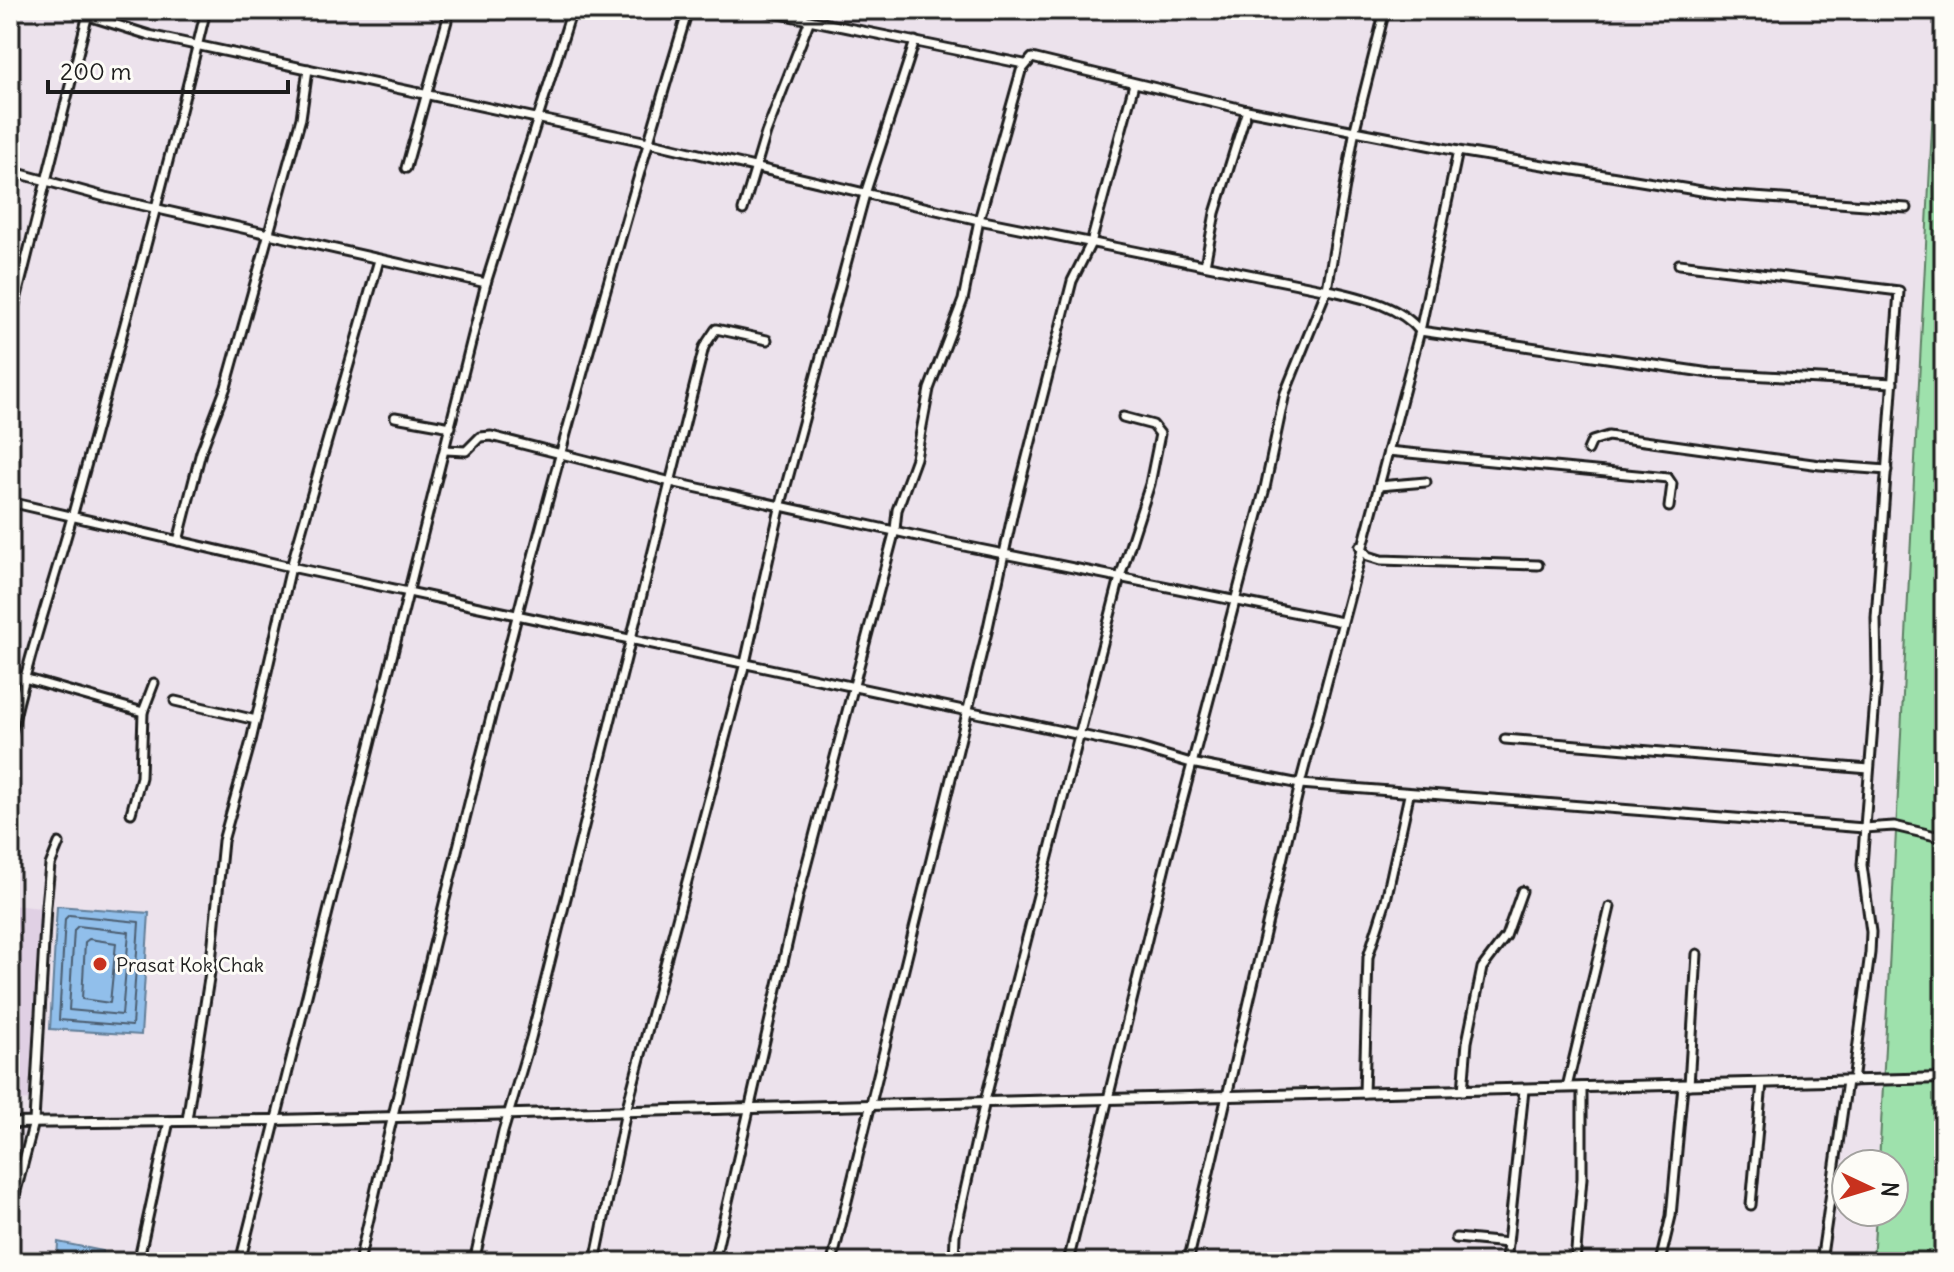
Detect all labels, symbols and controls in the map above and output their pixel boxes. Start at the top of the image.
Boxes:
scale bar [48,44,288,94]
text: 200 m [60,56,132,86]
place label: Prasat Kok Chak [116,952,264,977]
marker: Prasat Kok Chak [91,955,109,973]
north arrow [1830,1148,1910,1228]
text: N [1875,1181,1904,1198]

